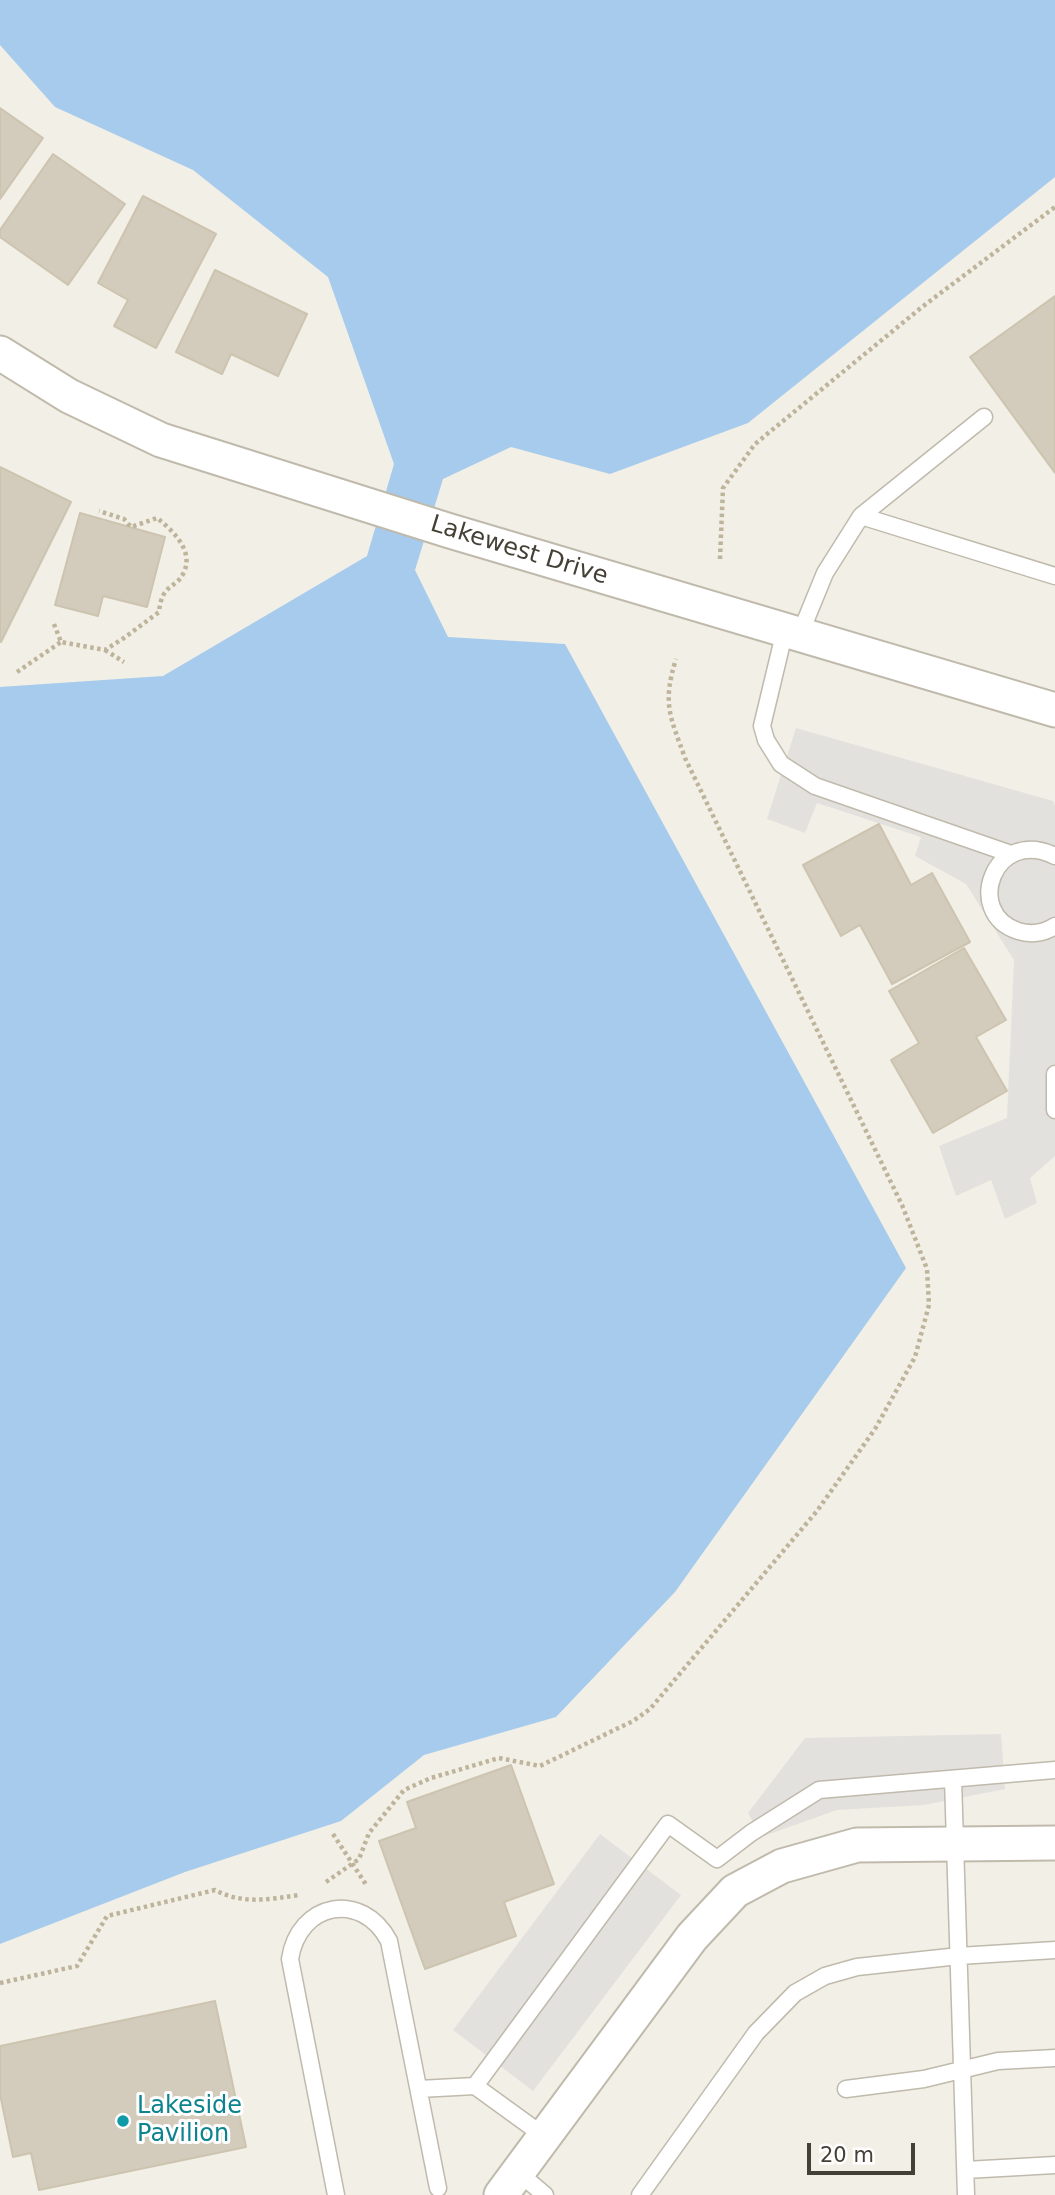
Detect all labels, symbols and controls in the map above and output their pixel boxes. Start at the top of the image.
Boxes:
street label: Lakewest Drive [427,510,611,592]
place label: Lakeside Pavilion [137,2093,242,2149]
marker: Lakeside Pavilion [115,2113,131,2129]
scale bar [810,2128,918,2172]
text: 20 m [820,2143,874,2167]

